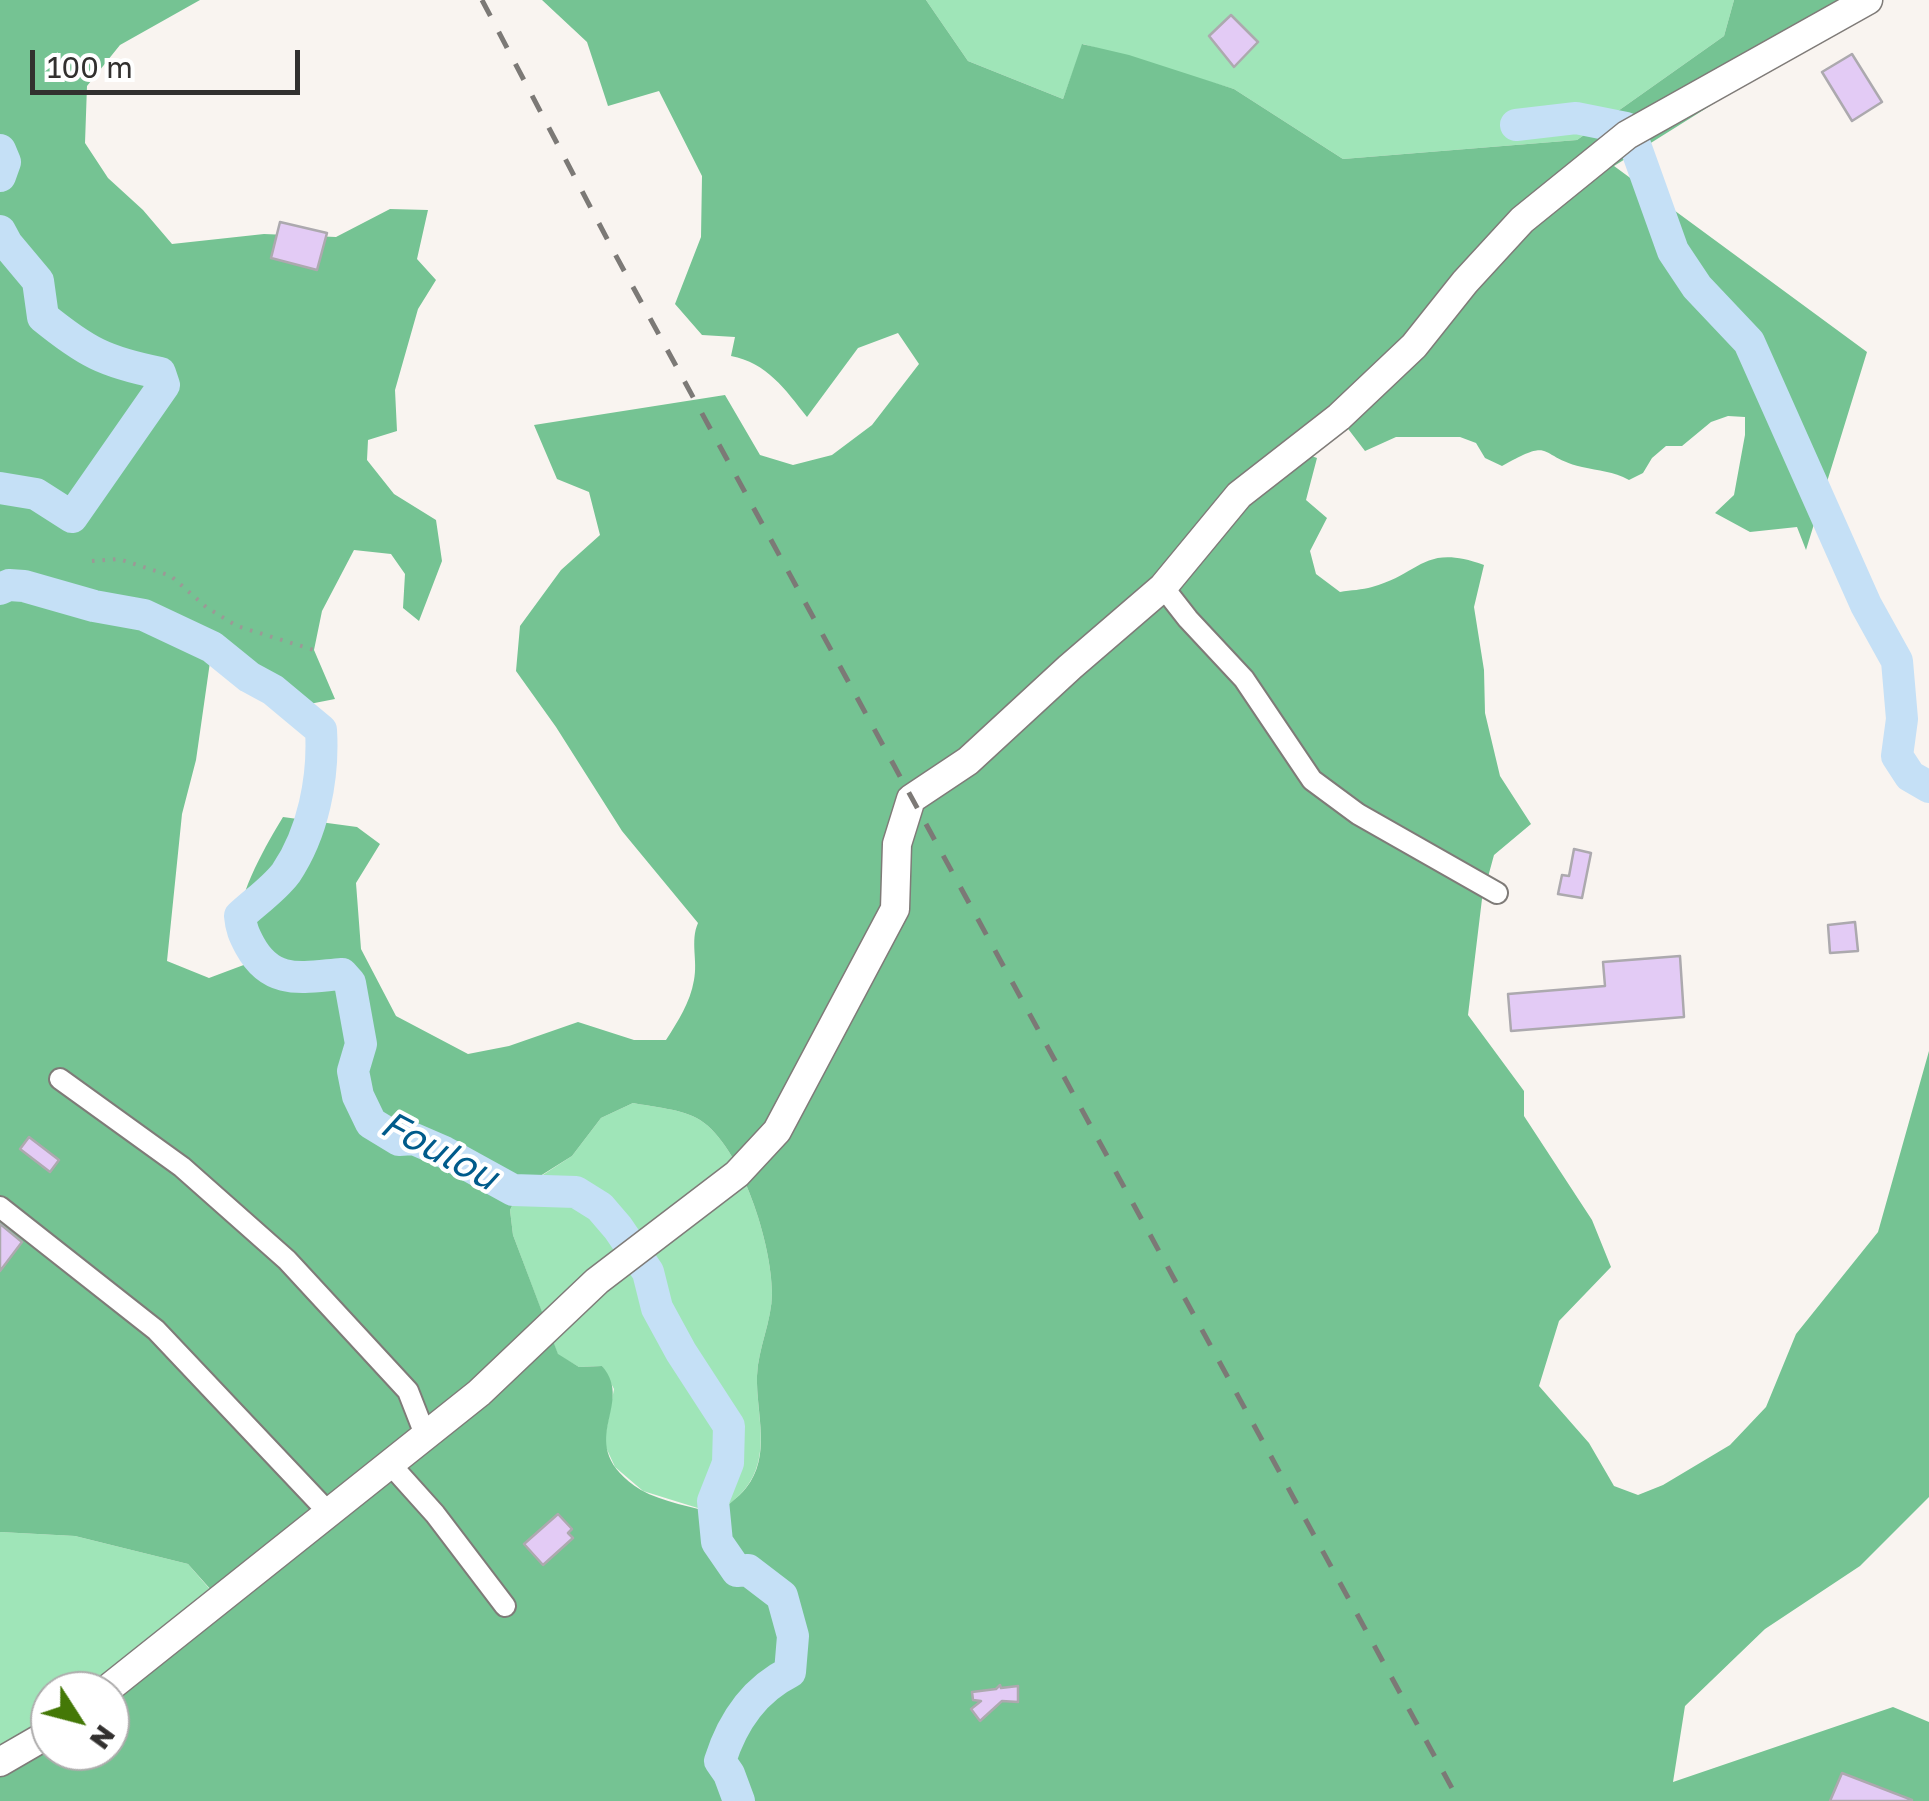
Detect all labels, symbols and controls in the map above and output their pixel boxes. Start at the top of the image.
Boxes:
scale bar [35,30,305,92]
text: 100 m [47,49,133,85]
water label: Foulou [373,1101,505,1201]
north arrow [30,1671,130,1771]
text: N [83,1719,123,1756]

